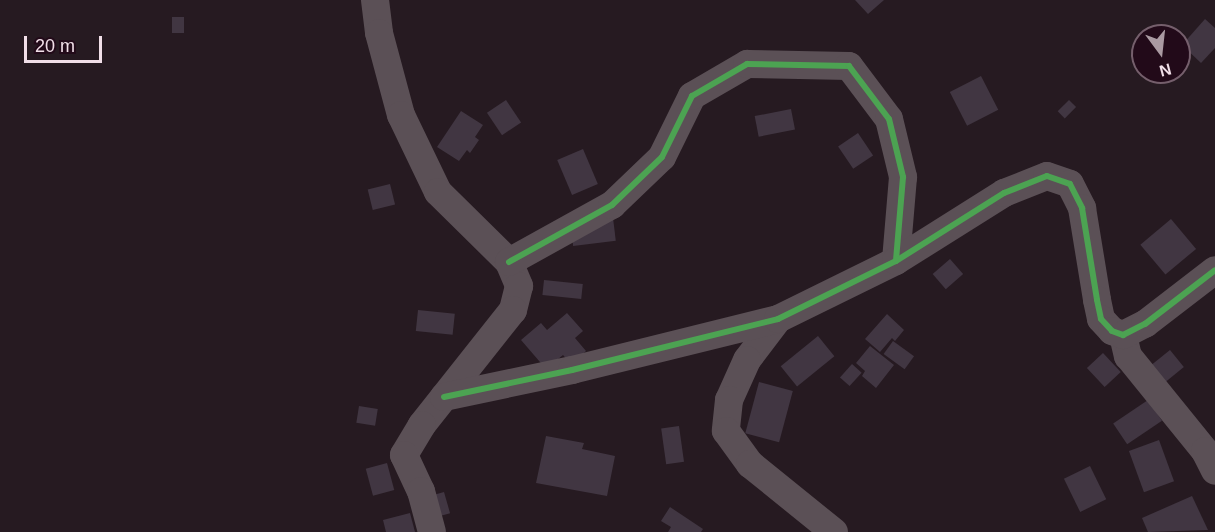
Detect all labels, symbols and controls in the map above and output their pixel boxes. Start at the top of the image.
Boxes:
scale bar [27,24,105,62]
north arrow [1131,24,1191,84]
text: 20 m [35,36,75,56]
text: N [1157,60,1173,80]

